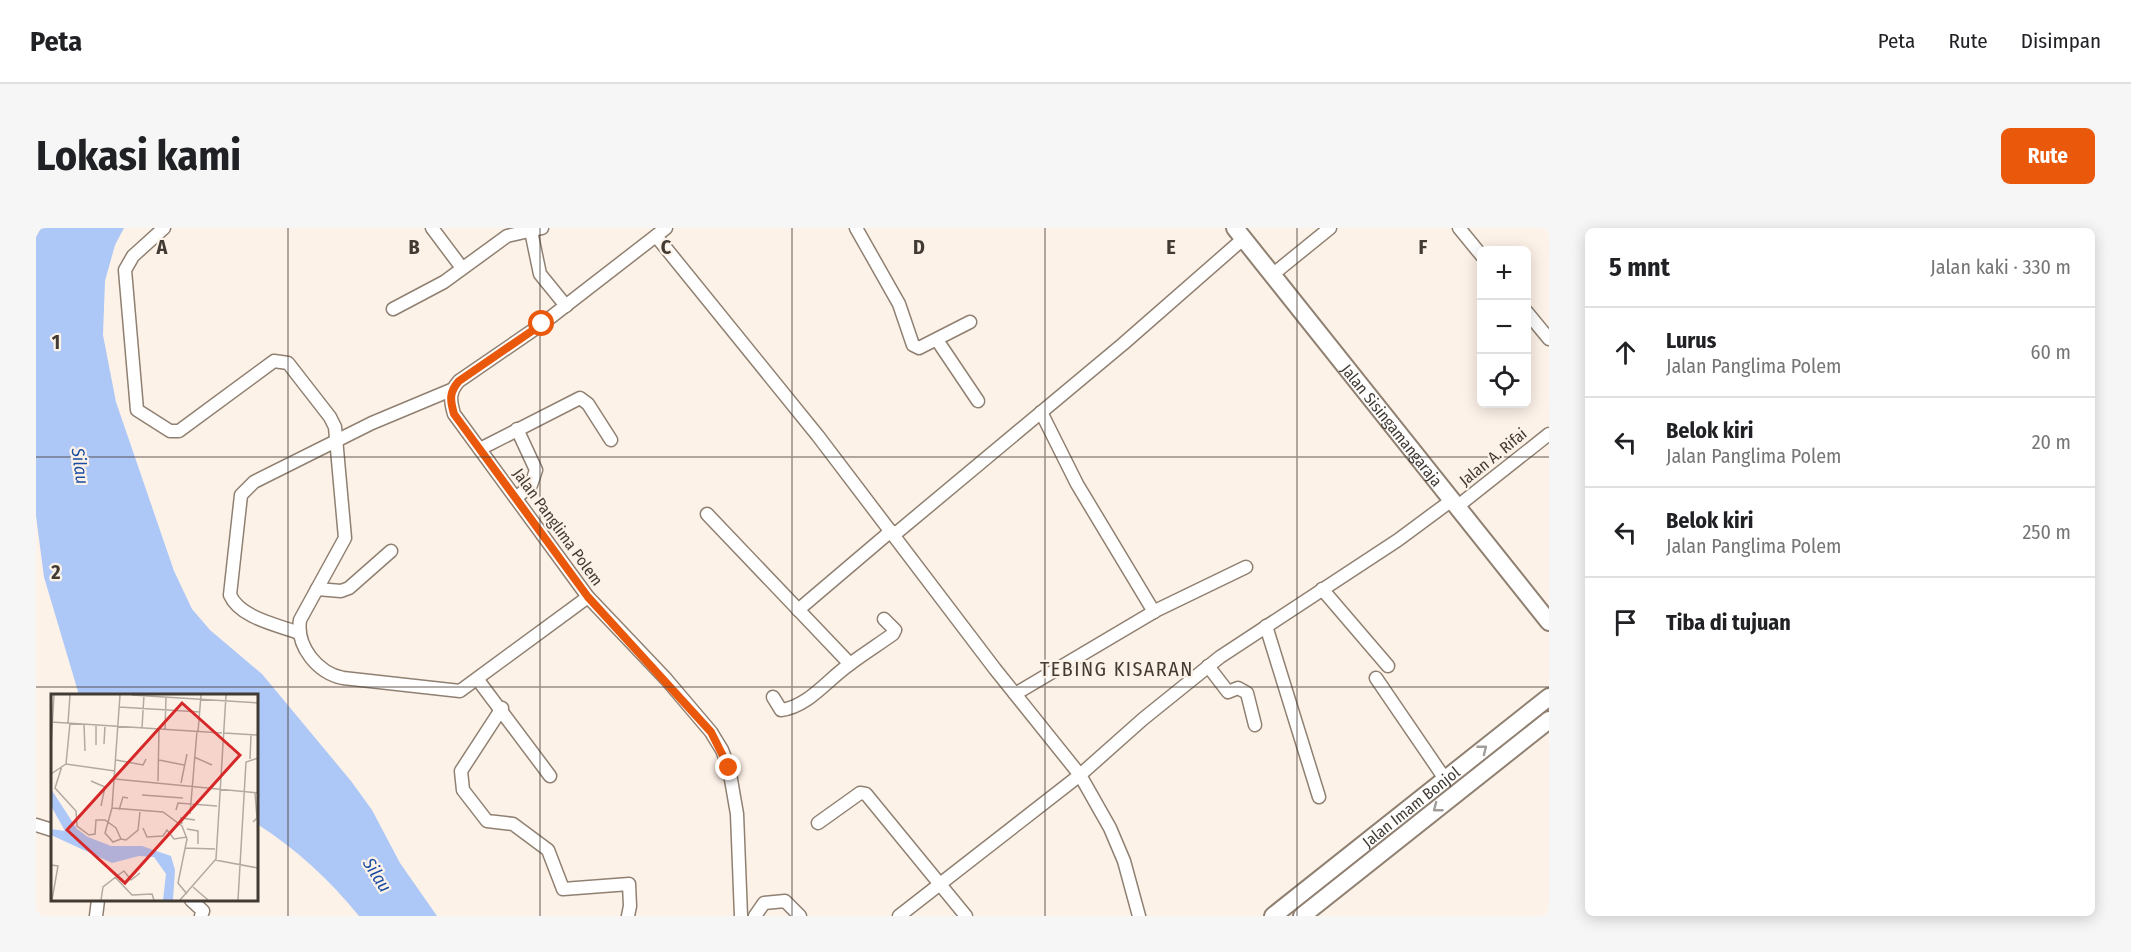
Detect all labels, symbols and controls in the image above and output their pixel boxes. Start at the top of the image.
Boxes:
text: Peta [30,25,82,58]
text: Peta [1878,28,1915,54]
text: Rute [1948,28,1988,54]
text: Disimpan [2021,28,2101,54]
button: Rute [2001,128,2095,184]
text: Lokasi kami [36,131,241,181]
text: A [156,235,169,259]
text: B [408,235,420,259]
text: C [661,235,672,259]
text: D [913,235,925,259]
text: E [1166,235,1176,259]
text: F [1419,235,1428,259]
map controls [1477,246,1531,408]
button: + [1477,246,1531,300]
text: 5 mnt [1609,252,1670,283]
text: Jalan kaki · 330 m [1930,255,2071,279]
button: − [1477,300,1531,354]
route start [528,310,554,336]
text: Lurus [1666,327,1716,354]
text: 1 [52,330,60,354]
icon: ahead [1609,336,1642,369]
text: 60 m [2031,340,2071,364]
button: locate [1477,354,1531,408]
text: Jalan Panglima Polem [1666,354,1841,378]
street label: Jalan Sisingamangaraja [1338,360,1447,490]
text: Belok kiri [1666,417,1754,444]
street label: Jalan A. Rifai [1456,424,1530,490]
icon: left [1609,426,1642,459]
text: 20 m [2032,430,2071,454]
text: Jalan Panglima Polem [1666,444,1841,468]
water label: Silau [66,445,93,486]
street label: Jalan Panglima Polem [509,465,607,589]
text: Belok kiri [1666,507,1754,534]
icon: left [1609,516,1642,549]
text: 250 m [2023,520,2071,544]
text: Jalan Panglima Polem [1666,534,1841,558]
text: 2 [50,560,61,584]
icon: arrive [1609,606,1642,639]
text: Tiba di tujuan [1666,609,1791,636]
district label: TEBING KISARAN [1040,657,1194,681]
inset map [51,694,258,901]
one-way arrow [1476,746,1487,757]
route end [715,754,741,780]
street label: Jalan Imam Bonjol [1358,762,1463,851]
one-way arrow [1433,800,1444,811]
water label: Silau [357,853,396,896]

